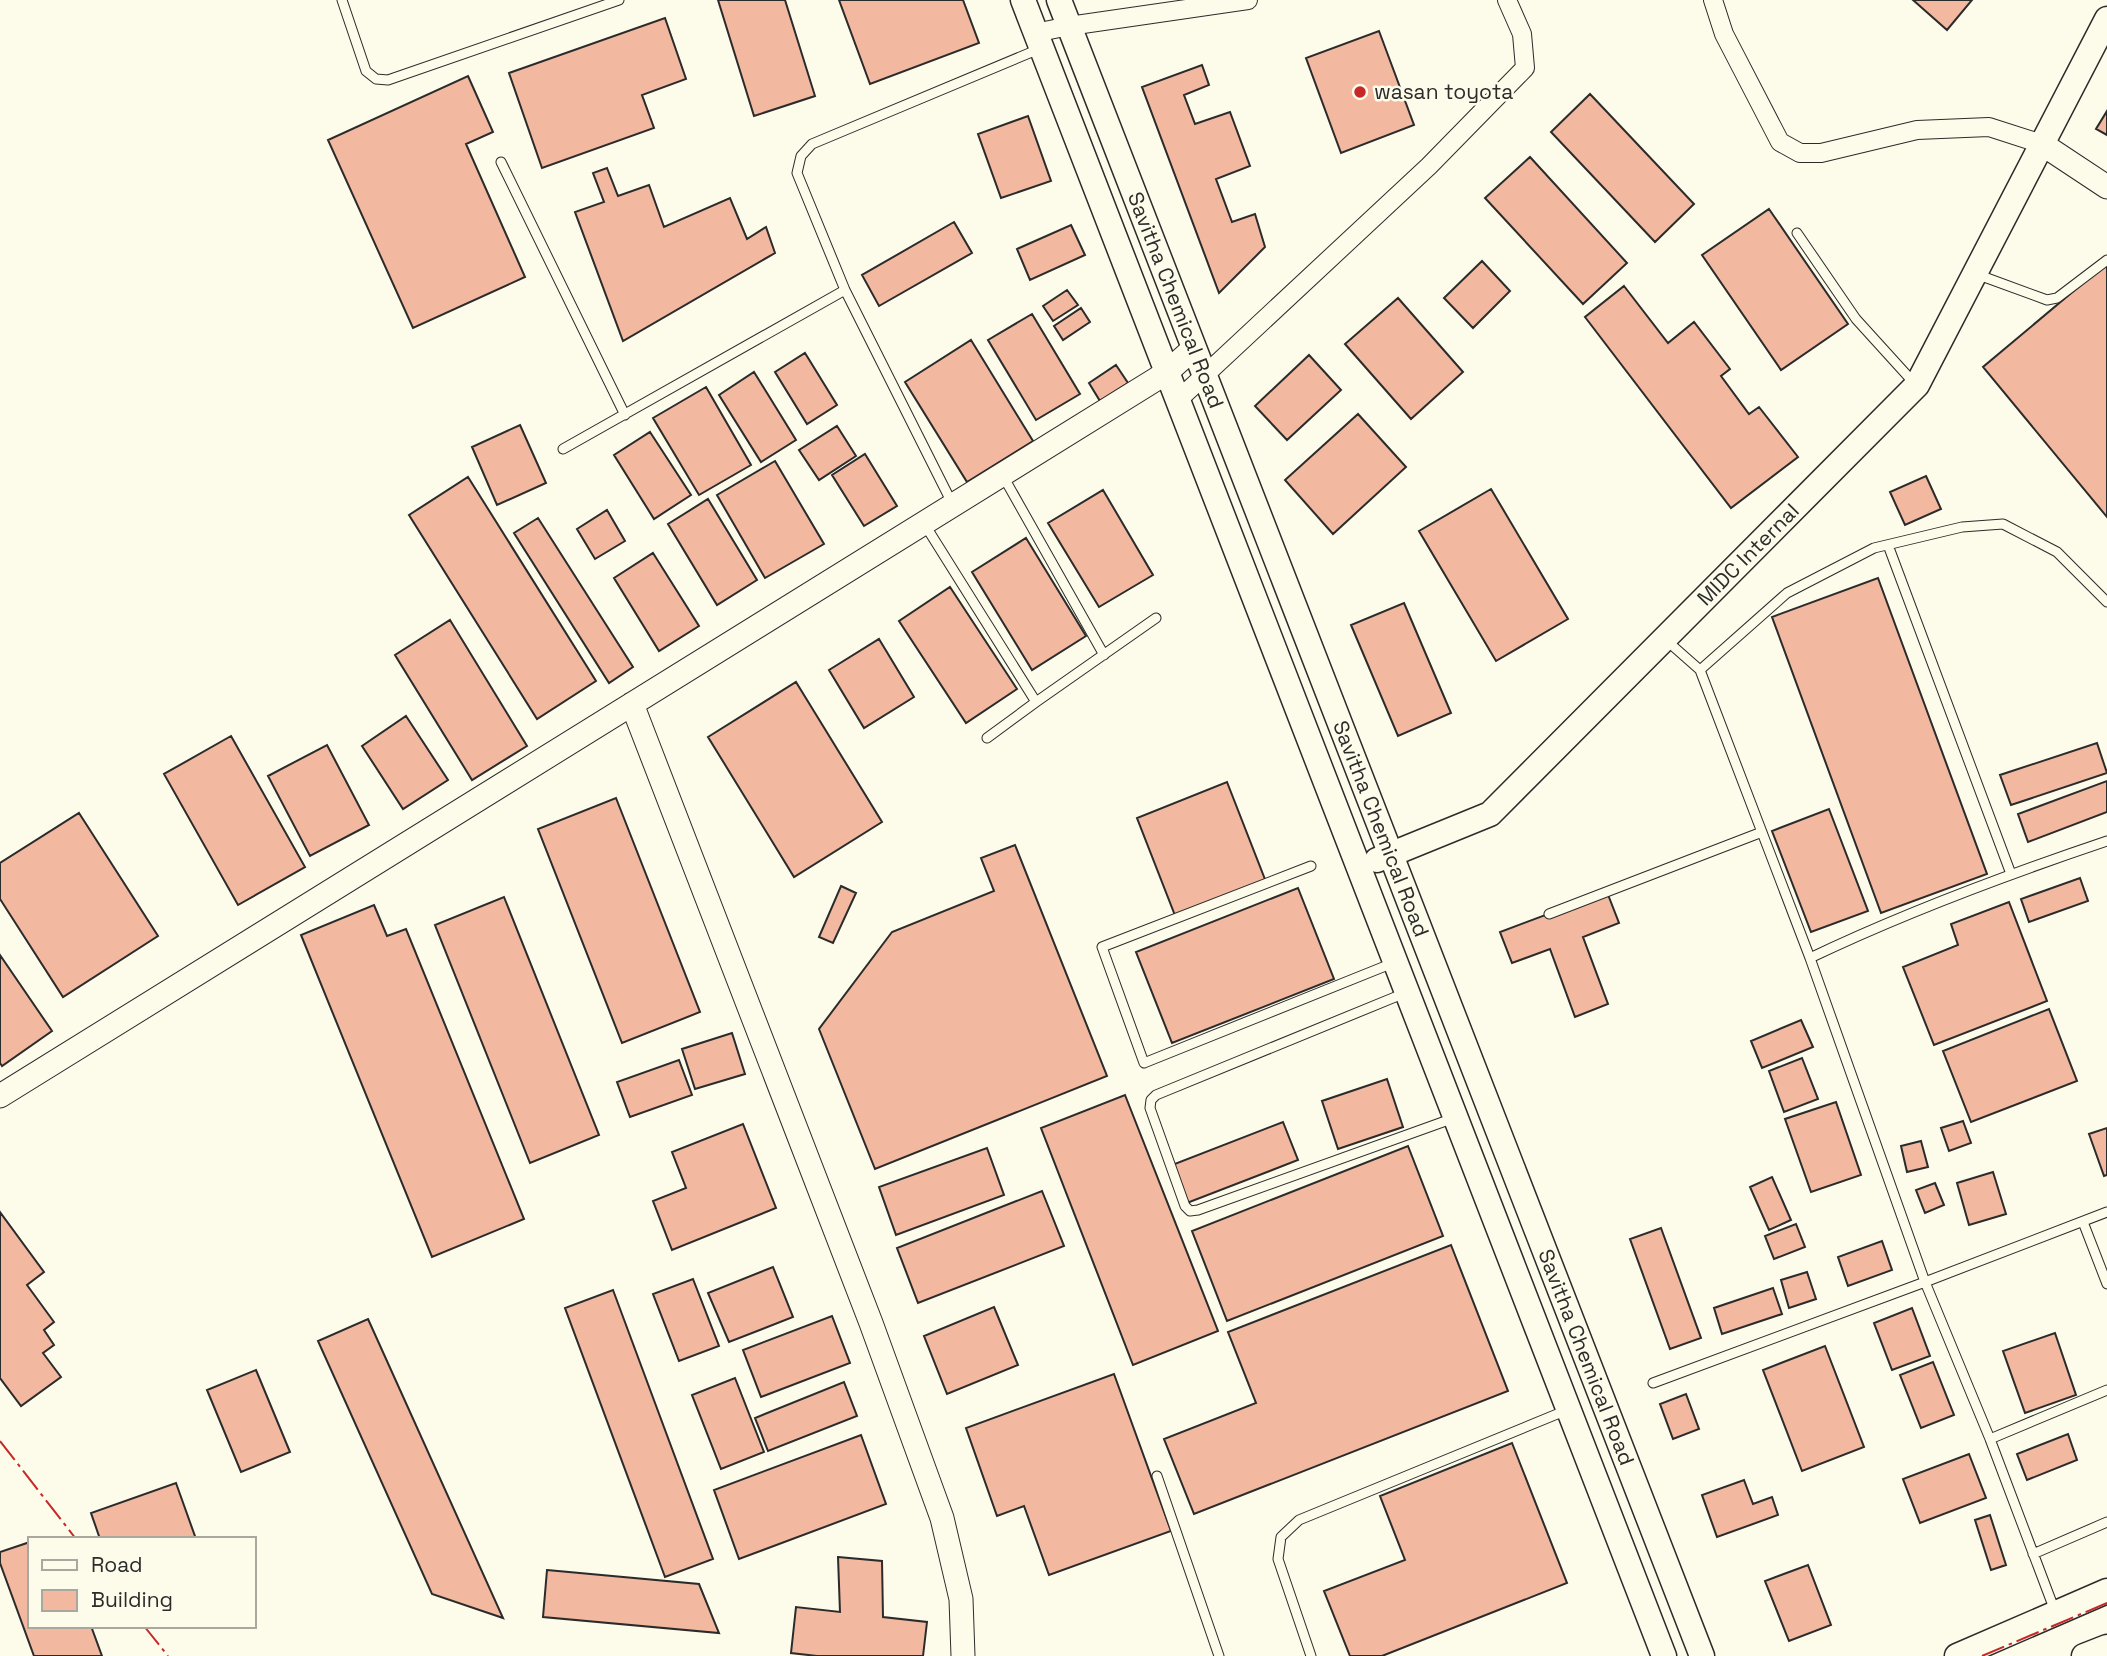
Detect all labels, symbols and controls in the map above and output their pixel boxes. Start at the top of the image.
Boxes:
place label: wasan toyota [1374,78,1513,105]
marker: wasan toyota [1352,84,1368,100]
street label: Savitha Chemical Road [1122,188,1230,412]
street label: MIDC Internal [1691,497,1805,611]
street label: Savitha Chemical Road [1327,717,1435,940]
street label: Savitha Chemical Road [1532,1245,1641,1469]
legend [28,1537,256,1628]
text: Road [91,1551,143,1578]
text: Building [91,1586,173,1613]

